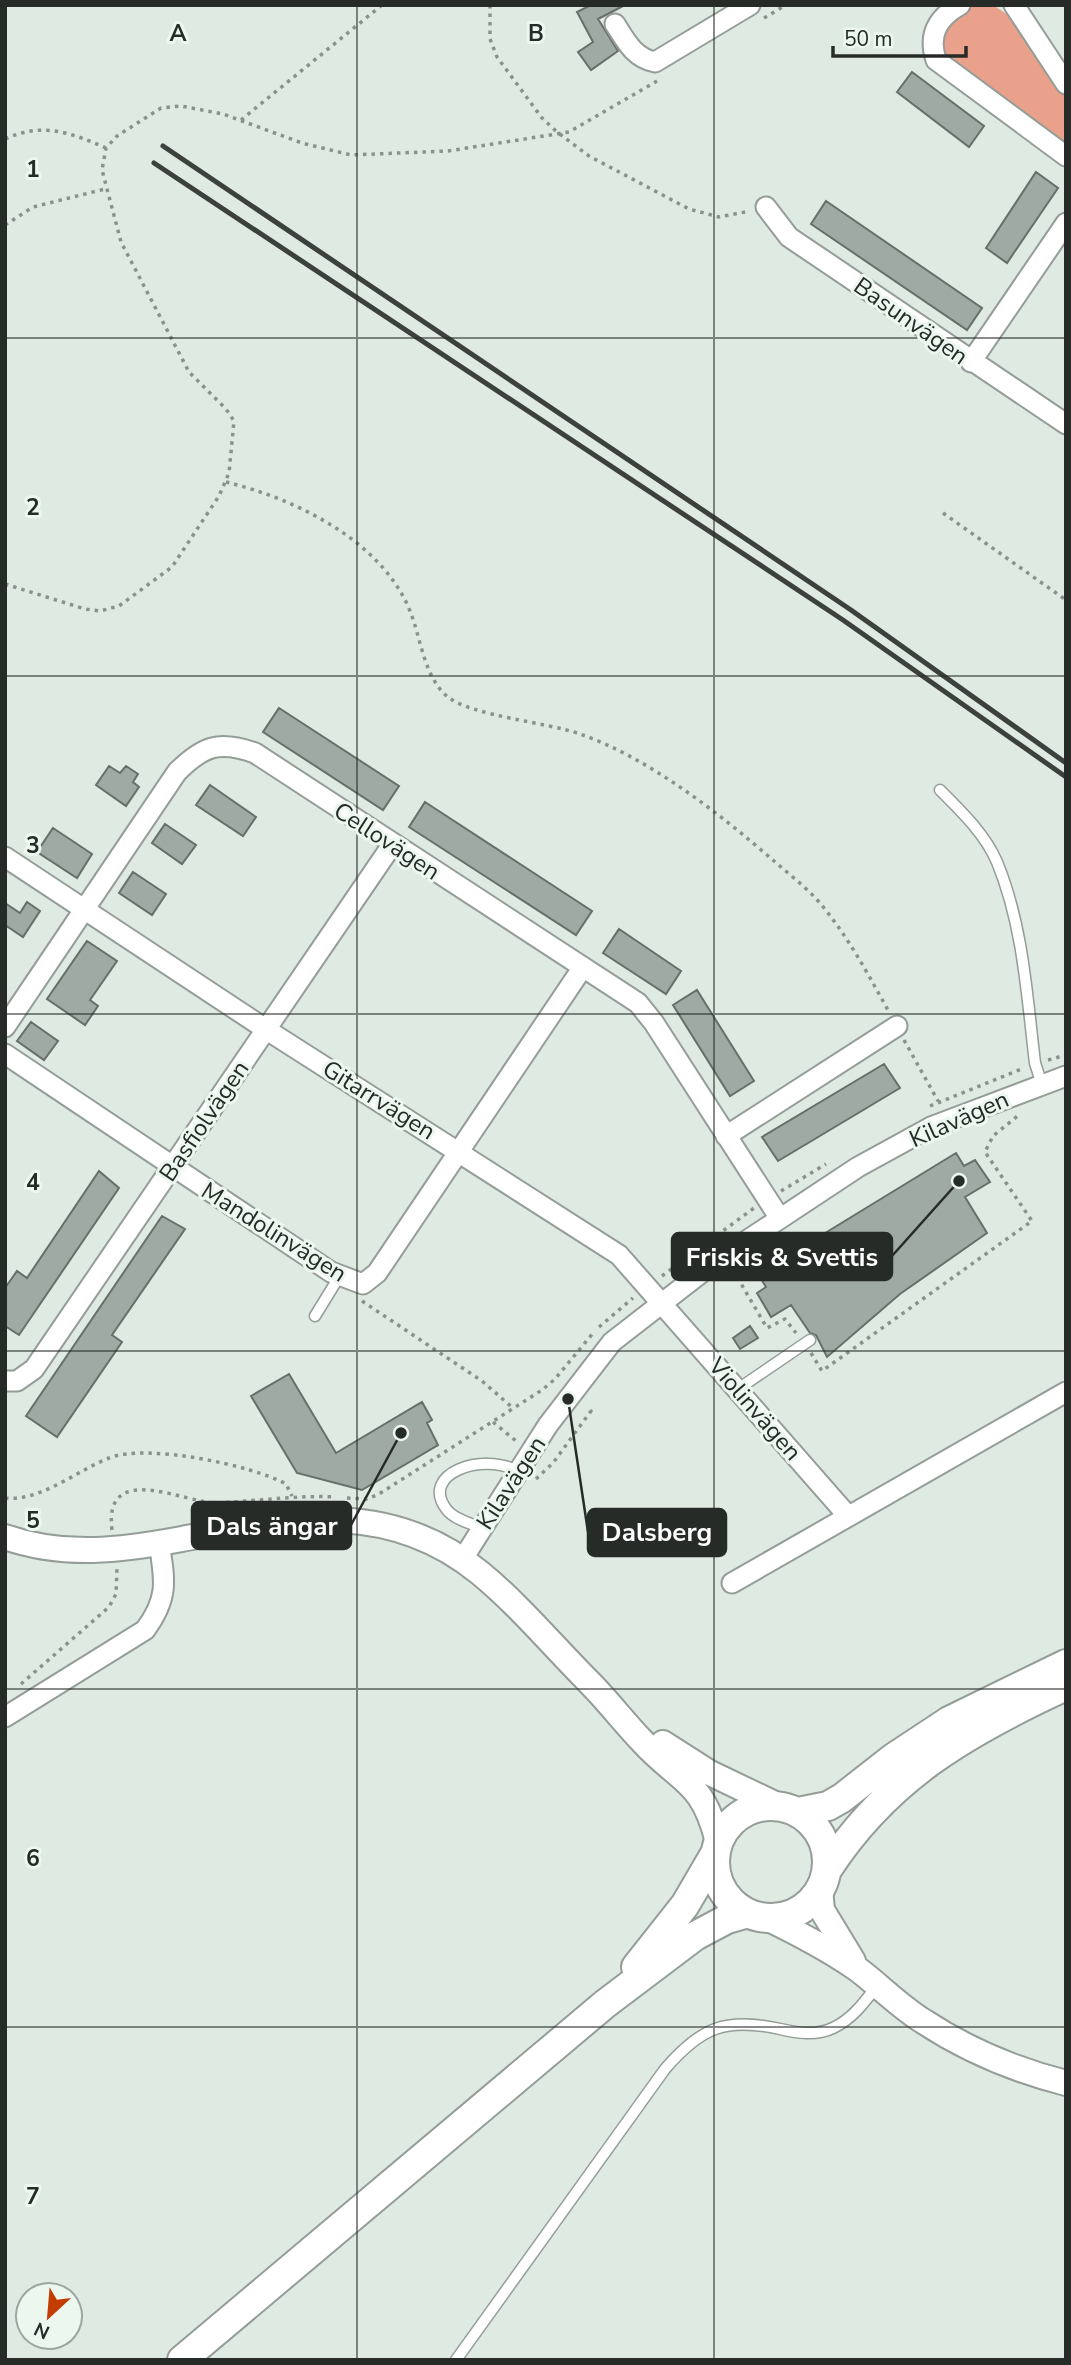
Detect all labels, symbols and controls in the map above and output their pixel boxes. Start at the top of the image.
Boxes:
scale bar [833,14,966,58]
text: A [169,18,187,49]
text: B [528,18,544,49]
text: 50 m [844,25,893,53]
text: 1 [26,154,40,185]
street label: Basunvägen [847,270,975,372]
text: 2 [26,492,40,523]
street label: Cellovägen [328,795,446,887]
text: 3 [26,830,40,861]
street label: Gitarrvägen [317,1053,441,1147]
street label: Basfiolvägen [152,1054,256,1188]
street label: Kilavägen [904,1083,1014,1155]
text: 4 [26,1167,40,1198]
street label: Mandolinvägen [195,1175,353,1289]
callout: Friskis & Svettis [672,1233,892,1280]
text: Friskis & Svettis [686,1240,878,1275]
street label: Violinvägen [701,1350,809,1467]
street label: Kilavägen [469,1430,553,1536]
callout: Dals ängar [192,1502,351,1549]
text: 5 [26,1505,40,1536]
text: Dals ängar [206,1509,339,1544]
callout: Dalsberg [588,1509,726,1556]
text: Dalsberg [602,1515,712,1550]
text: 6 [26,1843,40,1874]
text: 7 [26,2181,40,2212]
north arrow [14,2281,84,2351]
text: N [30,2316,54,2345]

